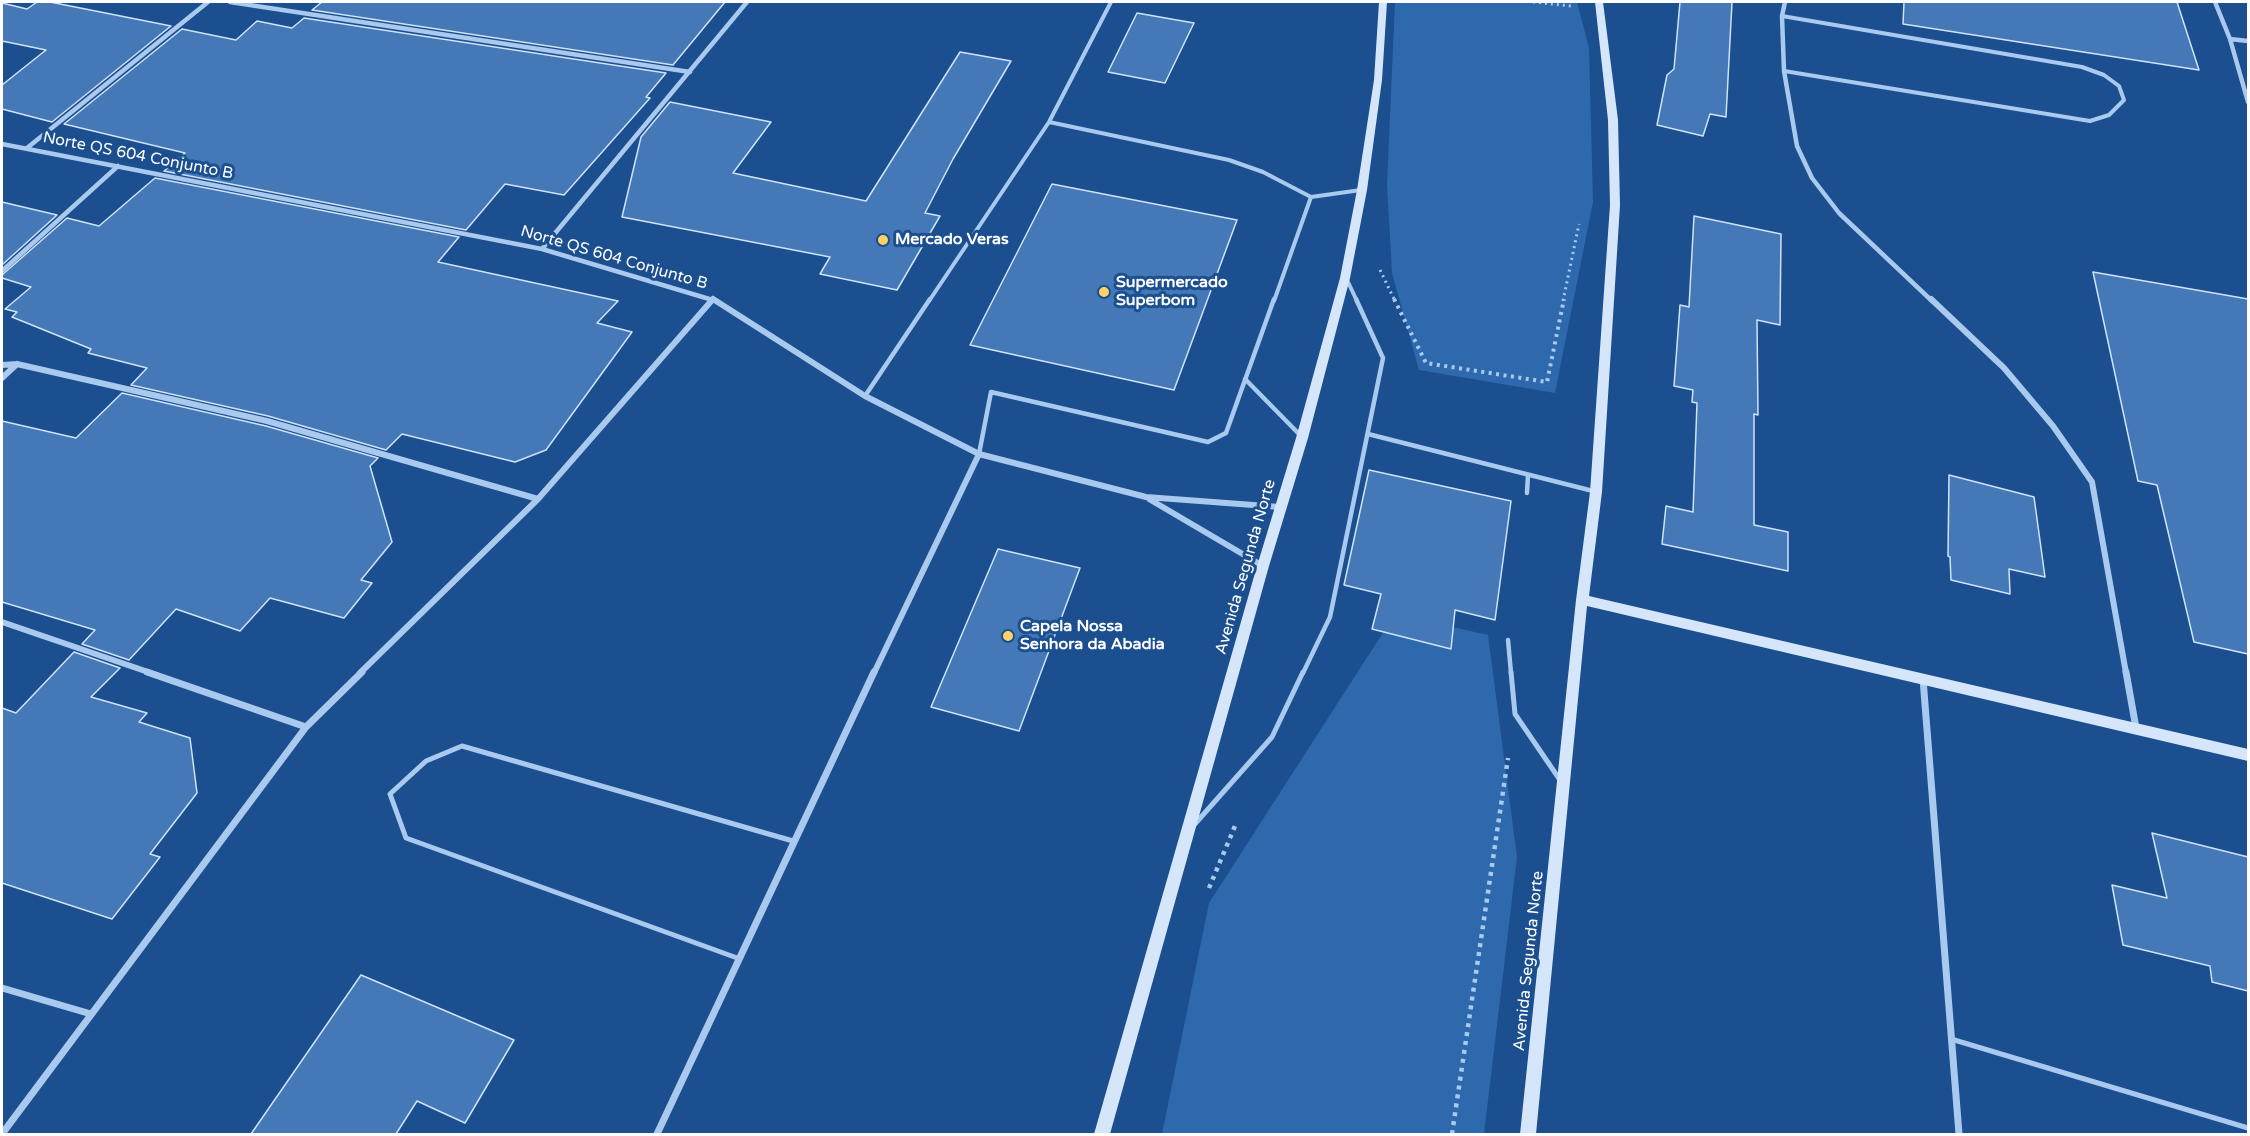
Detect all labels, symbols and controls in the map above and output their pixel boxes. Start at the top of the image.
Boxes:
street label: Norte QS 604 Conjunto B [41,128,235,184]
street label: Norte QS 604 Conjunto B [518,222,710,294]
place label: Mercado Veras [895,230,1009,250]
marker: Mercado Veras [876,233,890,247]
place label: Supermercado Superbom [1116,273,1228,311]
marker: Supermercado Superbom [1097,285,1111,299]
street label: Avenida Segunda Norte [1212,477,1280,657]
place label: Capela Nossa Senhora da Abadia [1020,617,1165,655]
marker: Capela Nossa Senhora da Abadia [1001,629,1015,643]
street label: Avenida Segunda Norte [1510,870,1548,1052]

